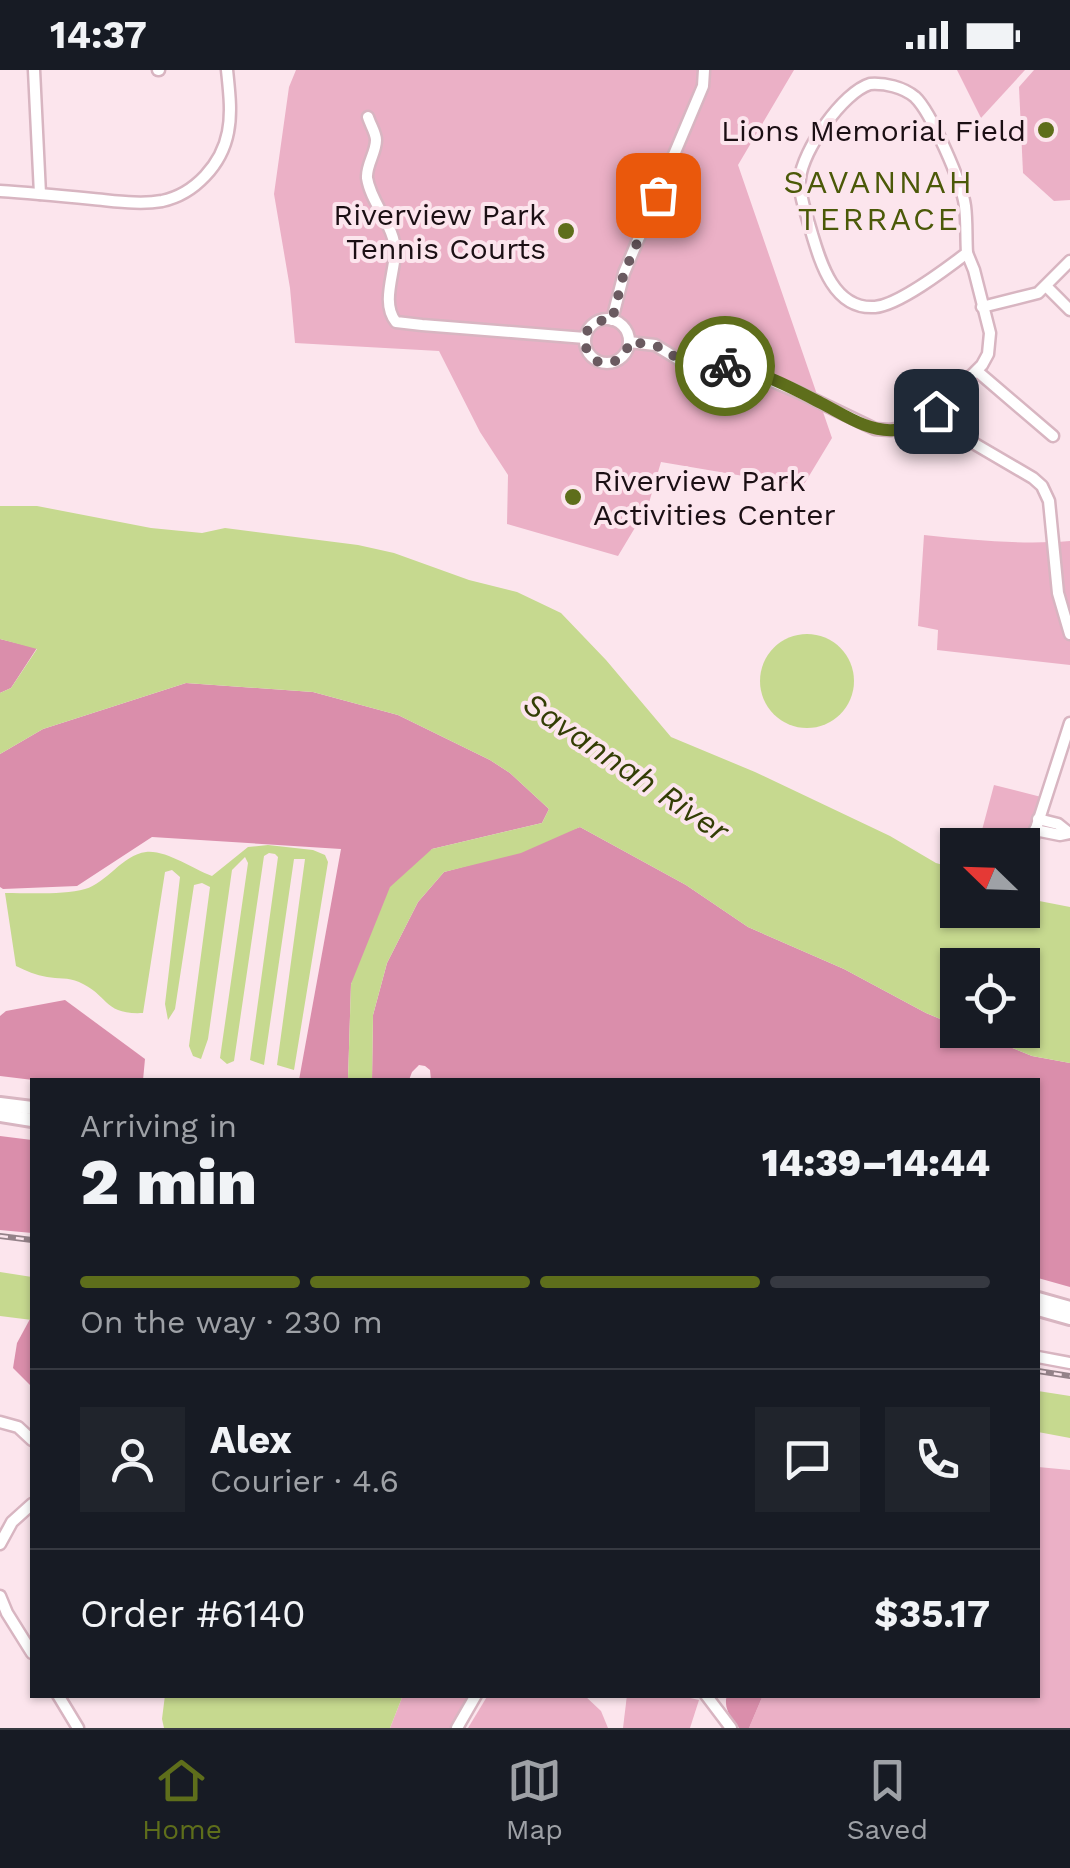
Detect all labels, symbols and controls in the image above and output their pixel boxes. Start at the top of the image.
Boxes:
text: 14:37 [50,13,147,57]
place label: Lions Memorial Field [721,113,1026,148]
marker: Lions Memorial Field [1035,119,1057,141]
pin [616,153,701,238]
district label: SAVANNAH TERRACE [784,163,974,238]
icon: bag [631,168,686,223]
place label: Riverview Park Tennis Courts [333,197,546,266]
marker: Riverview Park Tennis Courts [555,220,577,242]
courier [675,316,775,416]
icon: bike [698,339,753,394]
pin [894,369,979,454]
icon: home [909,384,964,439]
place label: Riverview Park Activities Center [593,463,836,532]
marker: Riverview Park Activities Center [562,486,584,508]
water label: Savannah River [516,684,737,851]
north arrow [940,828,1040,928]
map controls [940,828,1040,1048]
button: locate [940,948,1040,1048]
text: Arriving in [80,1107,237,1145]
text: 14:39–14:44 [762,1141,990,1185]
text: 2 min [80,1144,257,1220]
text: On the way · 230 m [80,1303,383,1341]
button: person [80,1407,185,1512]
button: chat [755,1407,860,1512]
button: phone [885,1407,990,1512]
text: Alex [210,1418,292,1462]
text: Courier · 4.6 [210,1462,399,1500]
text: Order #6140 [80,1592,306,1636]
text: $35.17 [874,1592,990,1636]
tab: Home [142,1753,222,1846]
tab: Map [506,1753,563,1846]
tab: Saved [847,1753,928,1846]

